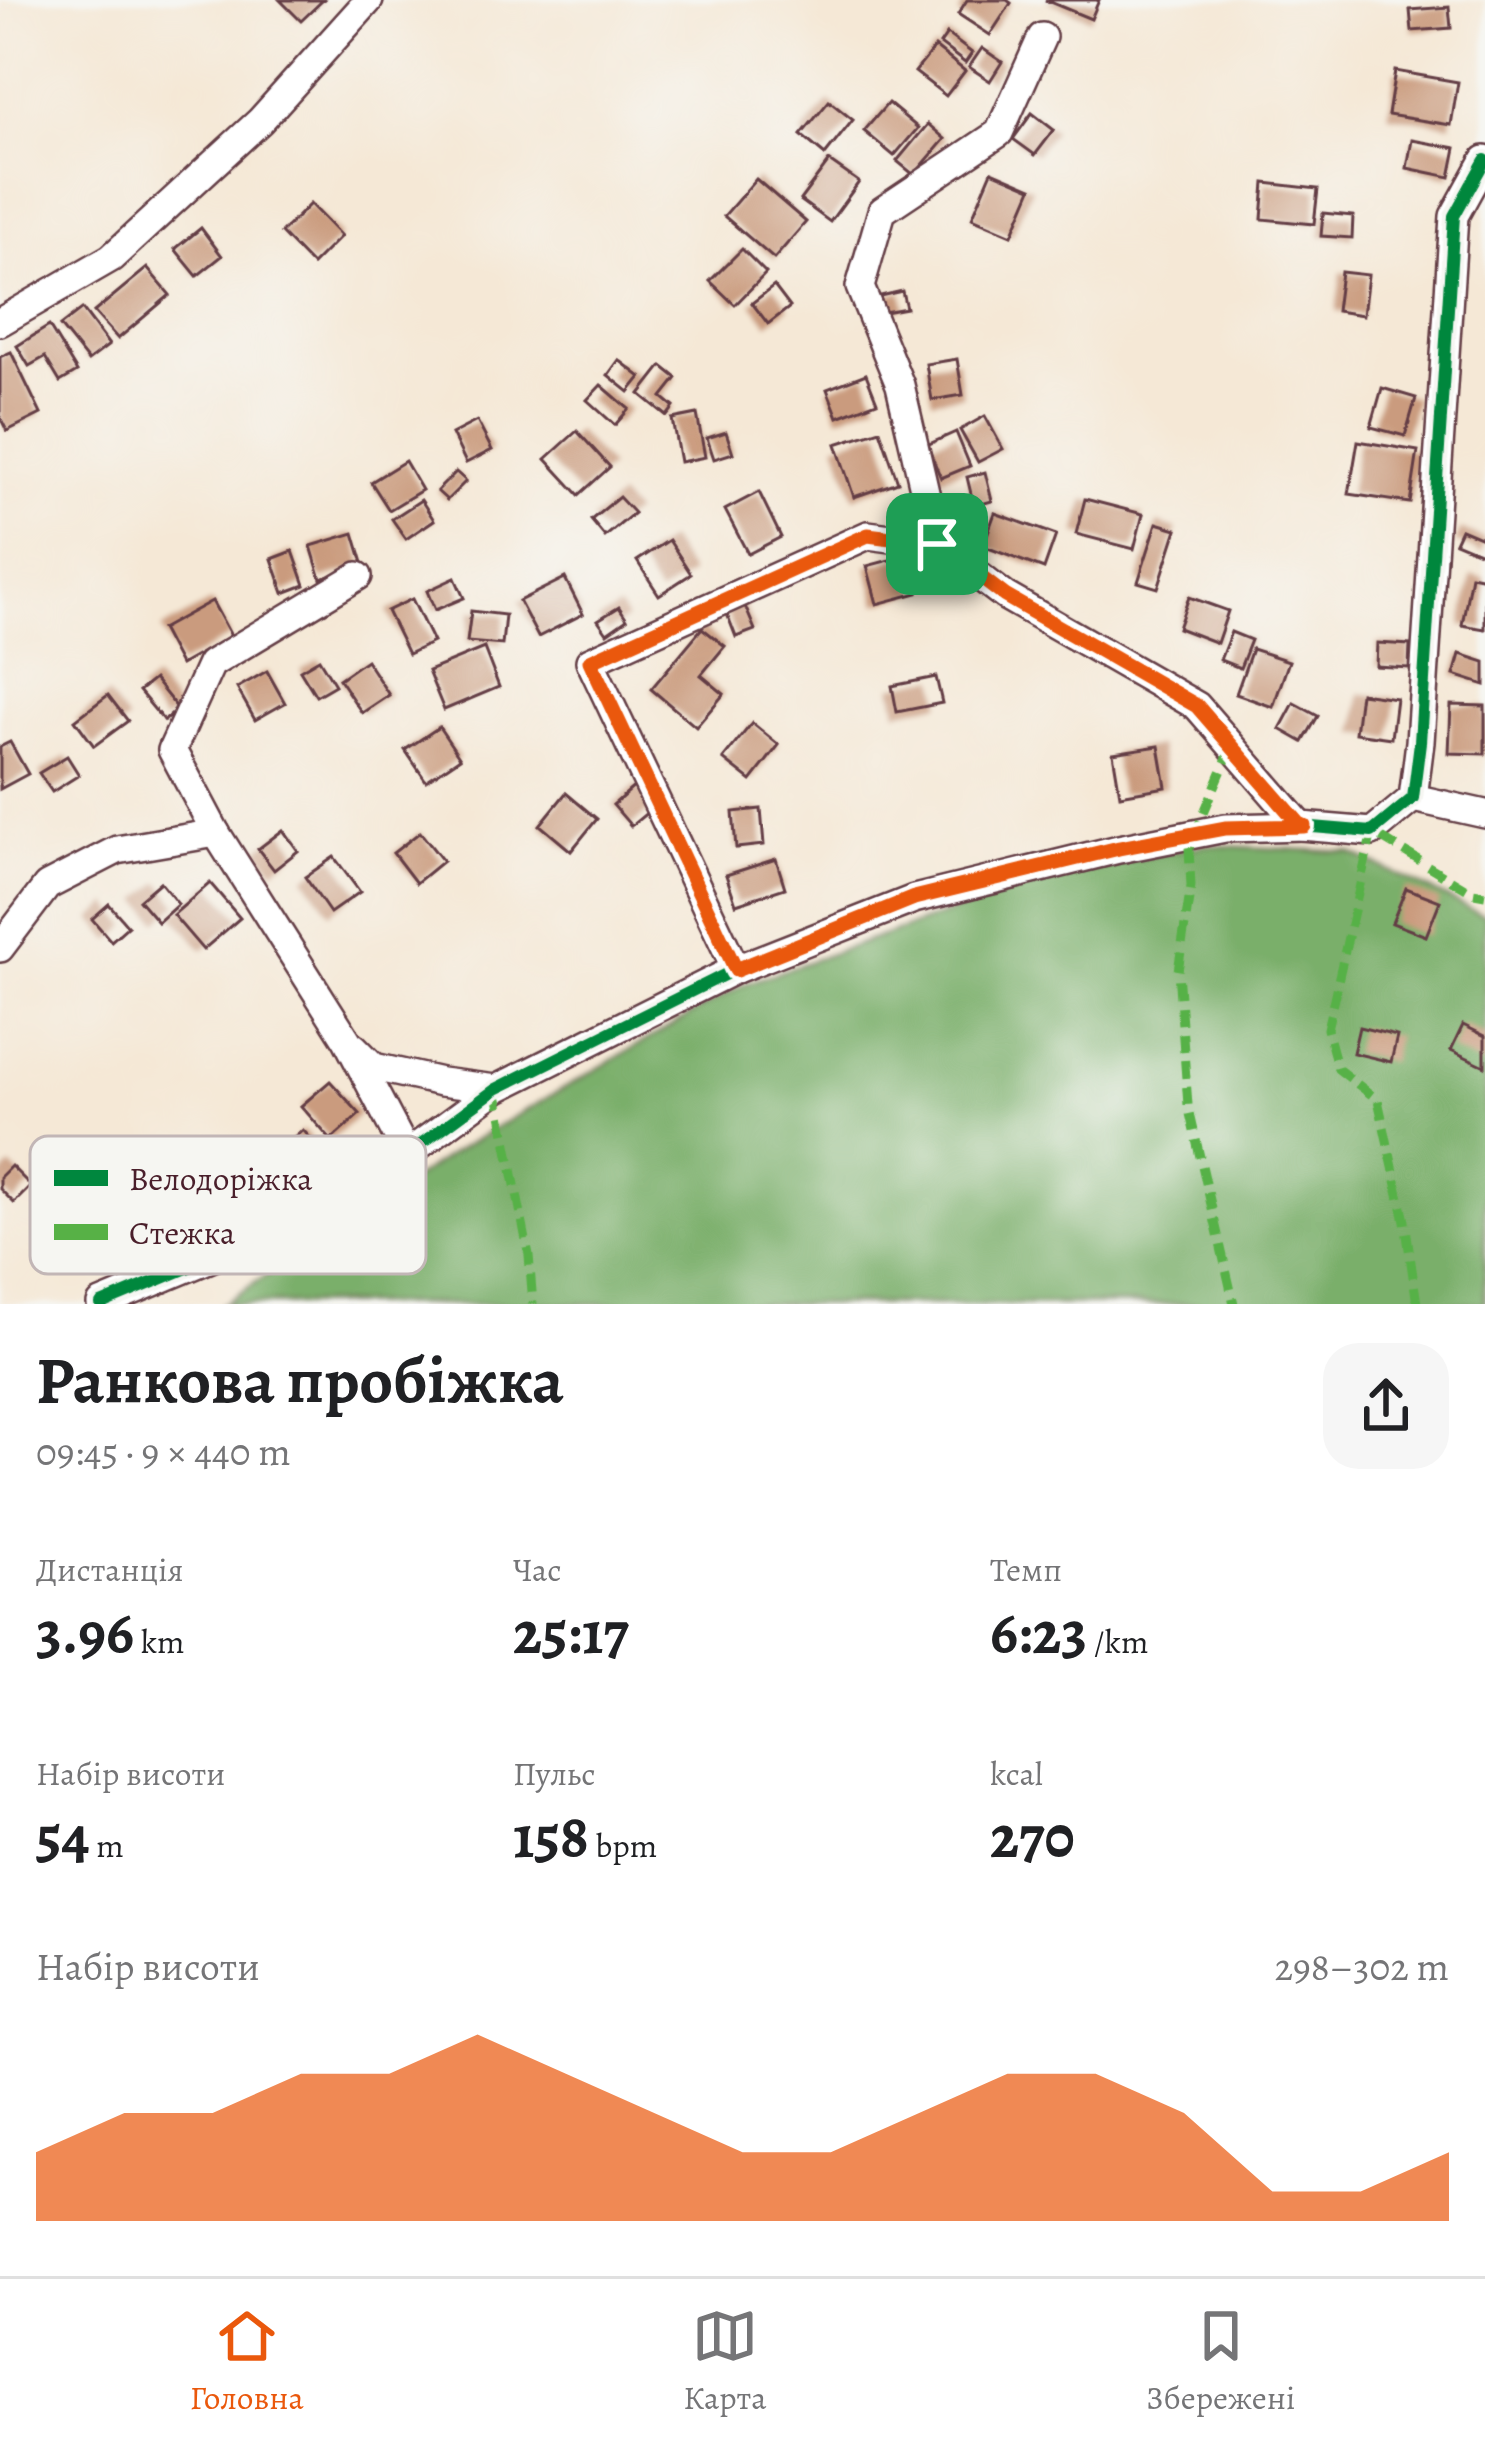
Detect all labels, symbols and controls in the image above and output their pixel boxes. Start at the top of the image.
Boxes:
pin [886,493,988,595]
icon: arrive [904,511,970,577]
legend [30,1136,426,1274]
text: Велодоріжка [129,1156,313,1201]
text: Стежка [129,1210,236,1255]
text: Ранкова пробіжка [36,1335,564,1425]
button: share [1323,1343,1449,1469]
text: 09:45 · 9 × 440 m [36,1425,291,1478]
text: Дистанція [36,1547,183,1592]
text: Час [513,1547,562,1592]
text: Темп [990,1547,1062,1592]
text: 3.96 [36,1592,134,1674]
text: 25:17 [513,1592,629,1674]
text: 6:23 [990,1592,1087,1674]
text: km [134,1619,185,1664]
text: /km [1087,1619,1148,1664]
text: Набір висоти [36,1751,225,1796]
text: Пульс [513,1751,596,1796]
text: kcal [990,1751,1043,1796]
text: 54 [36,1796,90,1878]
text: 158 [513,1796,589,1878]
text: 270 [990,1796,1075,1878]
text: m [90,1823,124,1868]
text: bpm [589,1823,657,1868]
text: Набір висоти [36,1940,260,1993]
text: 298–302 m [1274,1940,1449,1993]
tab: Головна [190,2303,304,2420]
tab: Карта [683,2303,766,2420]
tab: Збережені [1146,2303,1295,2420]

